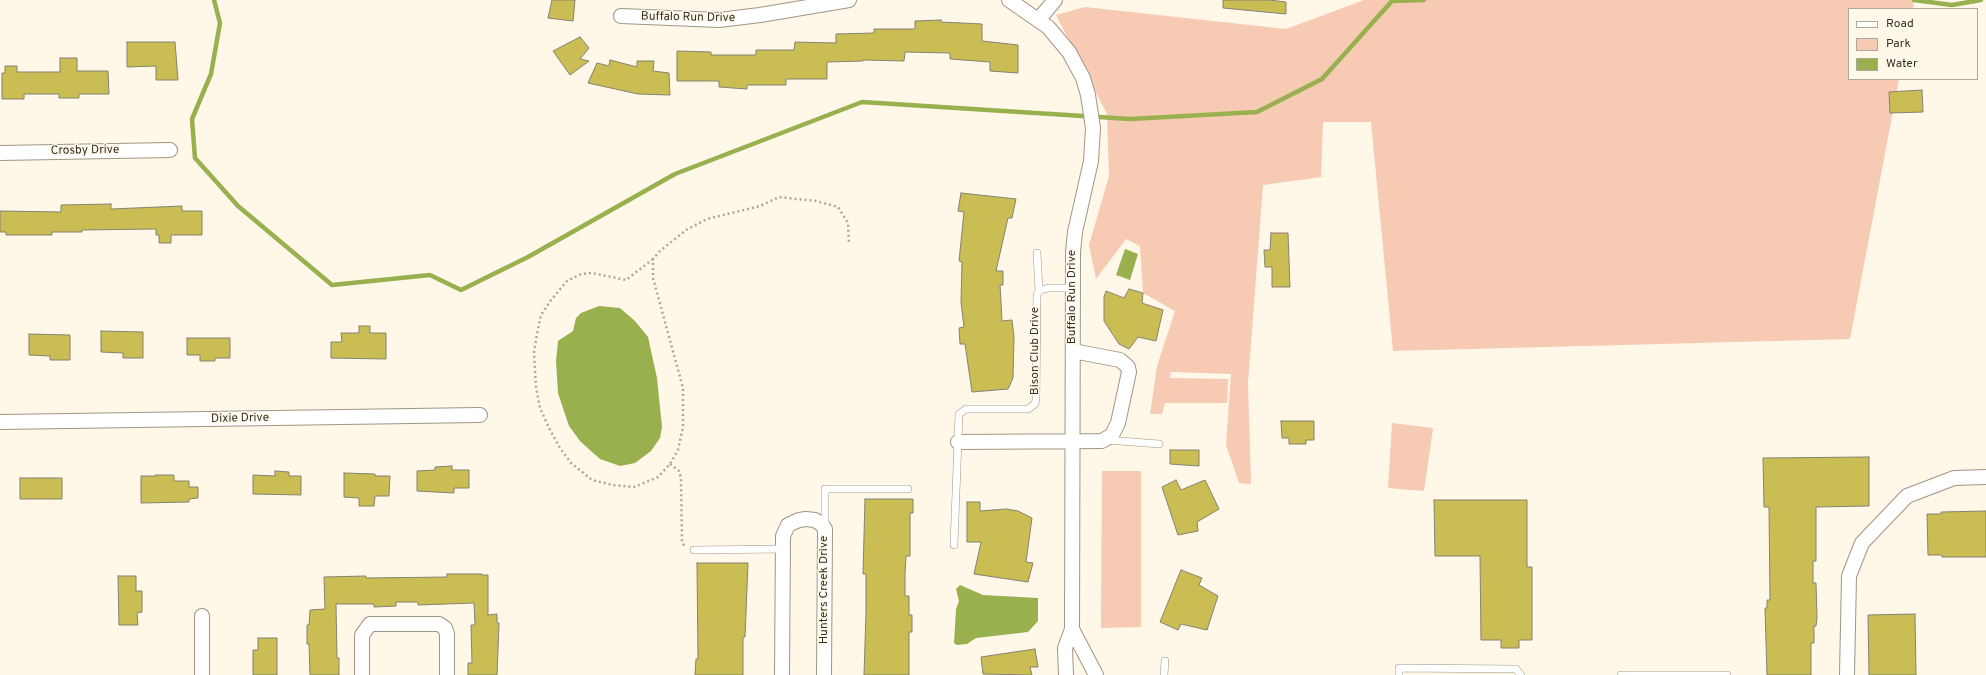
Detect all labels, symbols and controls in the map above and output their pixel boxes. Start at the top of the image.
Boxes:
legend [1848,8,1978,80]
street label: Buffalo Run Drive [641,10,735,26]
text: Road [1886,16,1914,32]
text: Park [1886,36,1911,52]
text: Water [1886,56,1918,72]
street label: Crosby Drive [51,143,119,159]
street label: Buffalo Run Drive [1066,250,1080,344]
street label: Bison Club Drive [1029,307,1043,395]
street label: Dixie Drive [211,411,269,427]
street label: Hunters Creek Drive [818,536,832,644]

